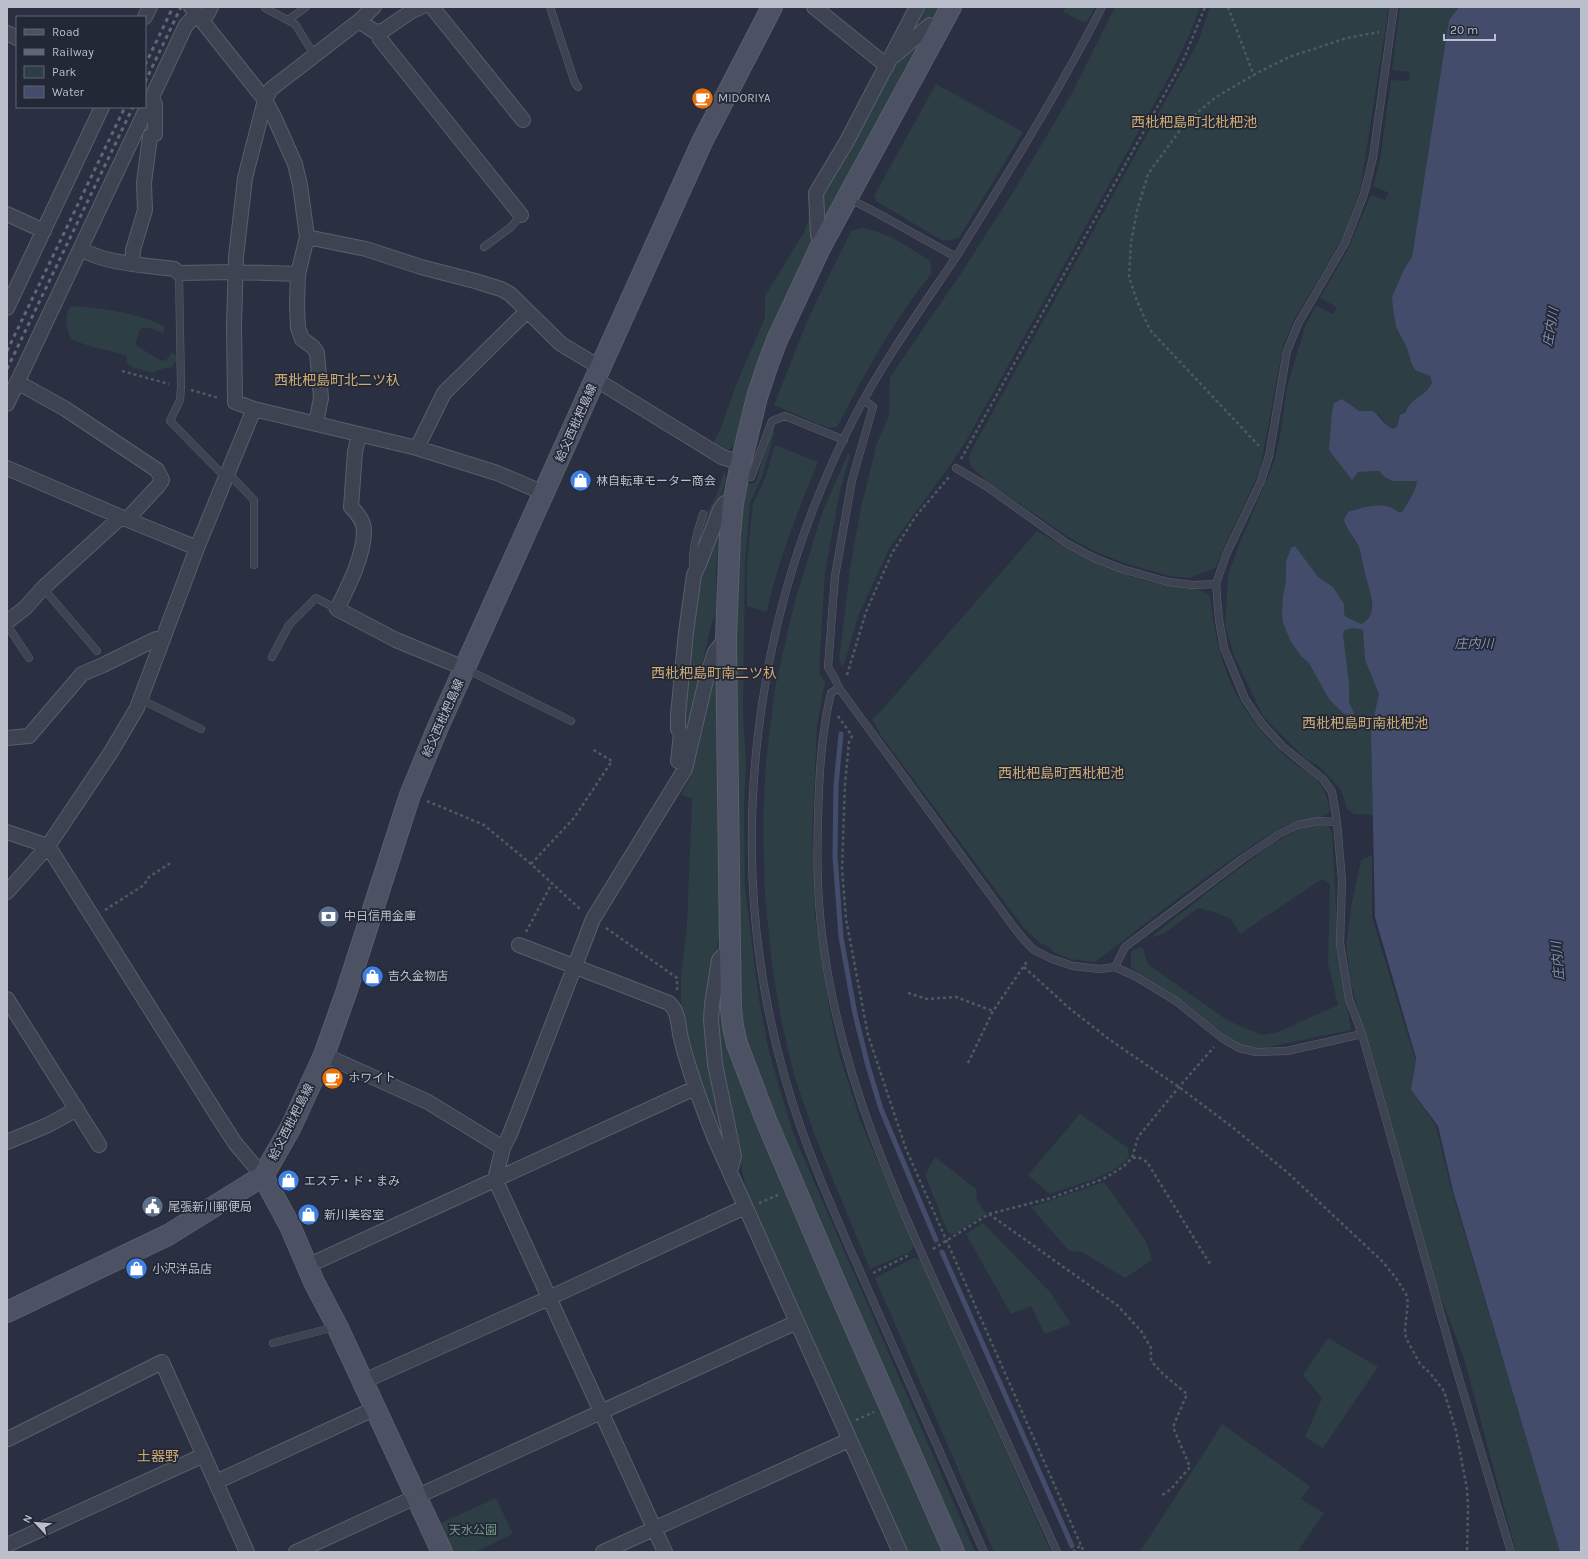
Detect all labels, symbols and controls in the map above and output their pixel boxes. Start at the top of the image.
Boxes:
legend [16,16,146,108]
scale bar [1444,16,1495,42]
text: 20 m [1450,23,1478,37]
text: Road [52,25,80,39]
text: Railway [52,45,94,59]
text: Park [52,65,77,79]
text: Water [52,85,85,99]
cafe icon: MIDORIYA [689,85,715,111]
place label: MIDORIYA [718,91,771,105]
district label: 西枇杷島町北枇杷池 [1131,114,1257,131]
water label: 庄内川 [1540,305,1562,348]
district label: 西枇杷島町北二ツ杁 [274,372,400,389]
street label: 給父西枇杷島線 [553,382,599,464]
shop icon: 林自転車モーター商会 [568,468,594,494]
place label: 林自転車モーター商会 [596,474,716,488]
water label: 庄内川 [1454,636,1495,651]
district label: 西枇杷島町南二ツ杁 [651,665,777,682]
street label: 給父西枇杷島線 [420,677,466,759]
district label: 西枇杷島町南枇杷池 [1302,715,1428,732]
district label: 西枇杷島町西枇杷池 [998,765,1124,782]
bank icon: 中日信用金庫 [315,903,341,929]
place label: 中日信用金庫 [344,909,416,923]
water label: 庄内川 [1548,939,1567,981]
shop icon: 吉久金物店 [360,963,386,989]
place label: 吉久金物店 [388,969,448,983]
cafe icon: ホワイト [319,1065,345,1091]
place label: ホワイト [348,1071,396,1085]
street label: 給父西枇杷島線 [266,1081,316,1163]
shop icon: エステ・ド・まみ [276,1168,302,1194]
place label: エステ・ド・まみ [304,1174,400,1188]
public building icon: 尾張新川郵便局 [139,1194,165,1220]
place label: 尾張新川郵便局 [168,1200,252,1214]
shop icon: 新川美容室 [295,1202,321,1228]
place label: 新川美容室 [324,1208,384,1222]
shop icon: 小沢洋品店 [123,1256,149,1282]
place label: 小沢洋品店 [152,1262,212,1276]
district label: 土器野 [137,1448,179,1465]
north arrow [16,1503,56,1543]
text: N [20,1512,35,1525]
park label: 天水公園 [449,1523,497,1537]

